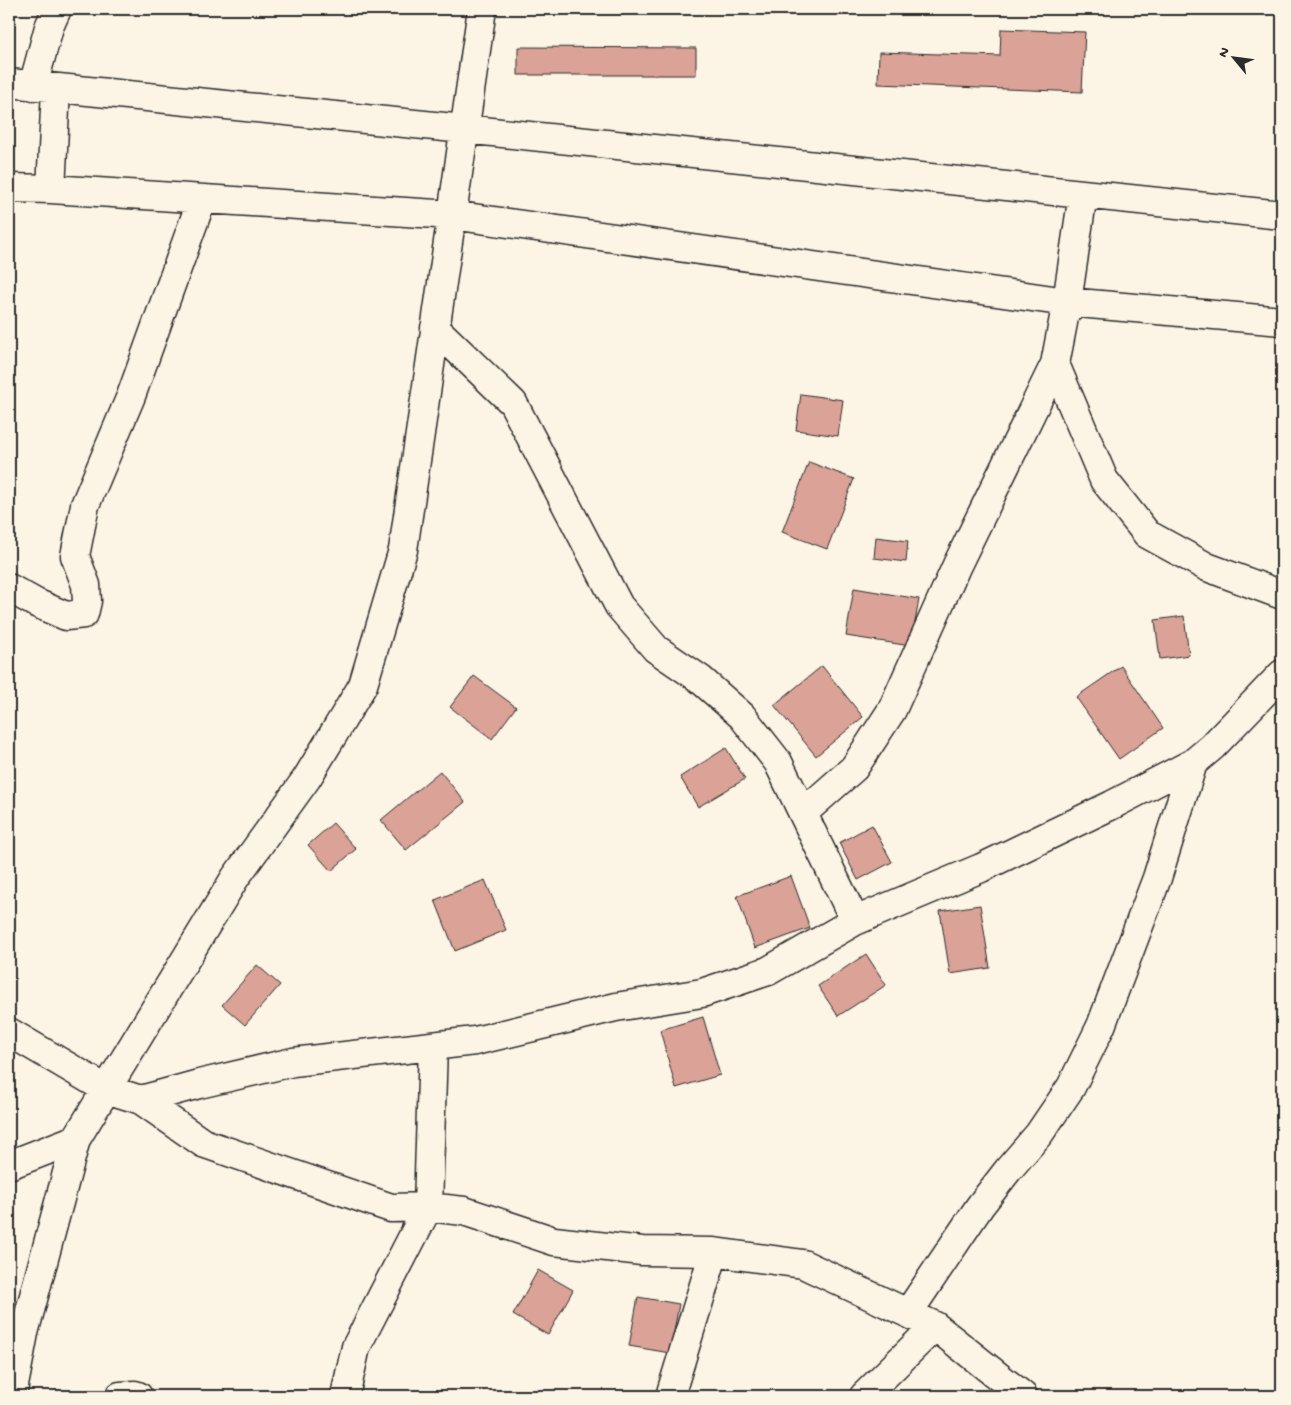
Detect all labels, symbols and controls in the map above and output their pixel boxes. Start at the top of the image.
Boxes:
north arrow [1208,32,1258,82]
text: N [1215,45,1234,61]

